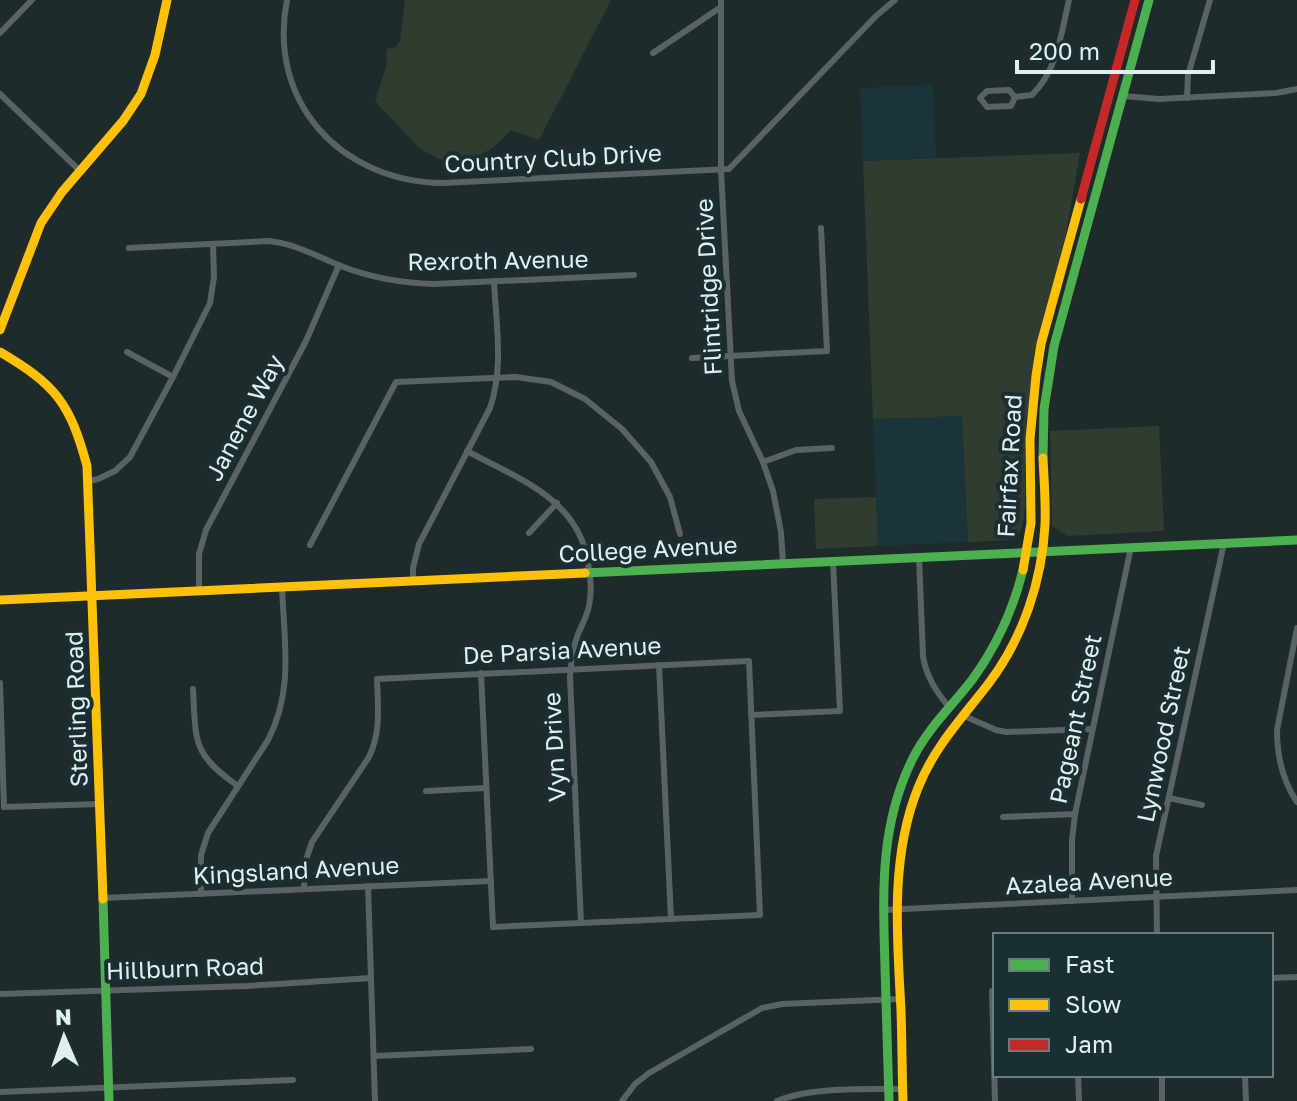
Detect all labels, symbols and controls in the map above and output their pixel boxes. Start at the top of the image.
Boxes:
scale bar [1017,24,1213,74]
text: 200 m [1029,36,1100,65]
street label: Country Club Drive [443,137,662,178]
street label: Flintridge Drive [688,198,727,376]
street label: Rexroth Avenue [407,243,589,276]
street label: Janene Way [198,349,289,485]
street label: Fairfax Road [990,394,1027,538]
street label: College Avenue [558,529,738,568]
street label: Sterling Road [58,630,93,788]
street label: De Parsia Avenue [462,630,662,669]
street label: Pageant Street [1042,631,1107,806]
street label: Lynwood Street [1130,643,1195,825]
street label: Vyn Drive [536,692,571,803]
street label: Kingsland Avenue [192,850,400,889]
street label: Azalea Avenue [1004,862,1173,899]
legend [993,933,1273,1077]
text: Fast [1065,949,1115,978]
street label: Hillburn Road [105,950,265,985]
text: Slow [1065,989,1121,1018]
north arrow [24,997,104,1077]
text: N [54,1003,72,1030]
text: Jam [1065,1029,1113,1058]

